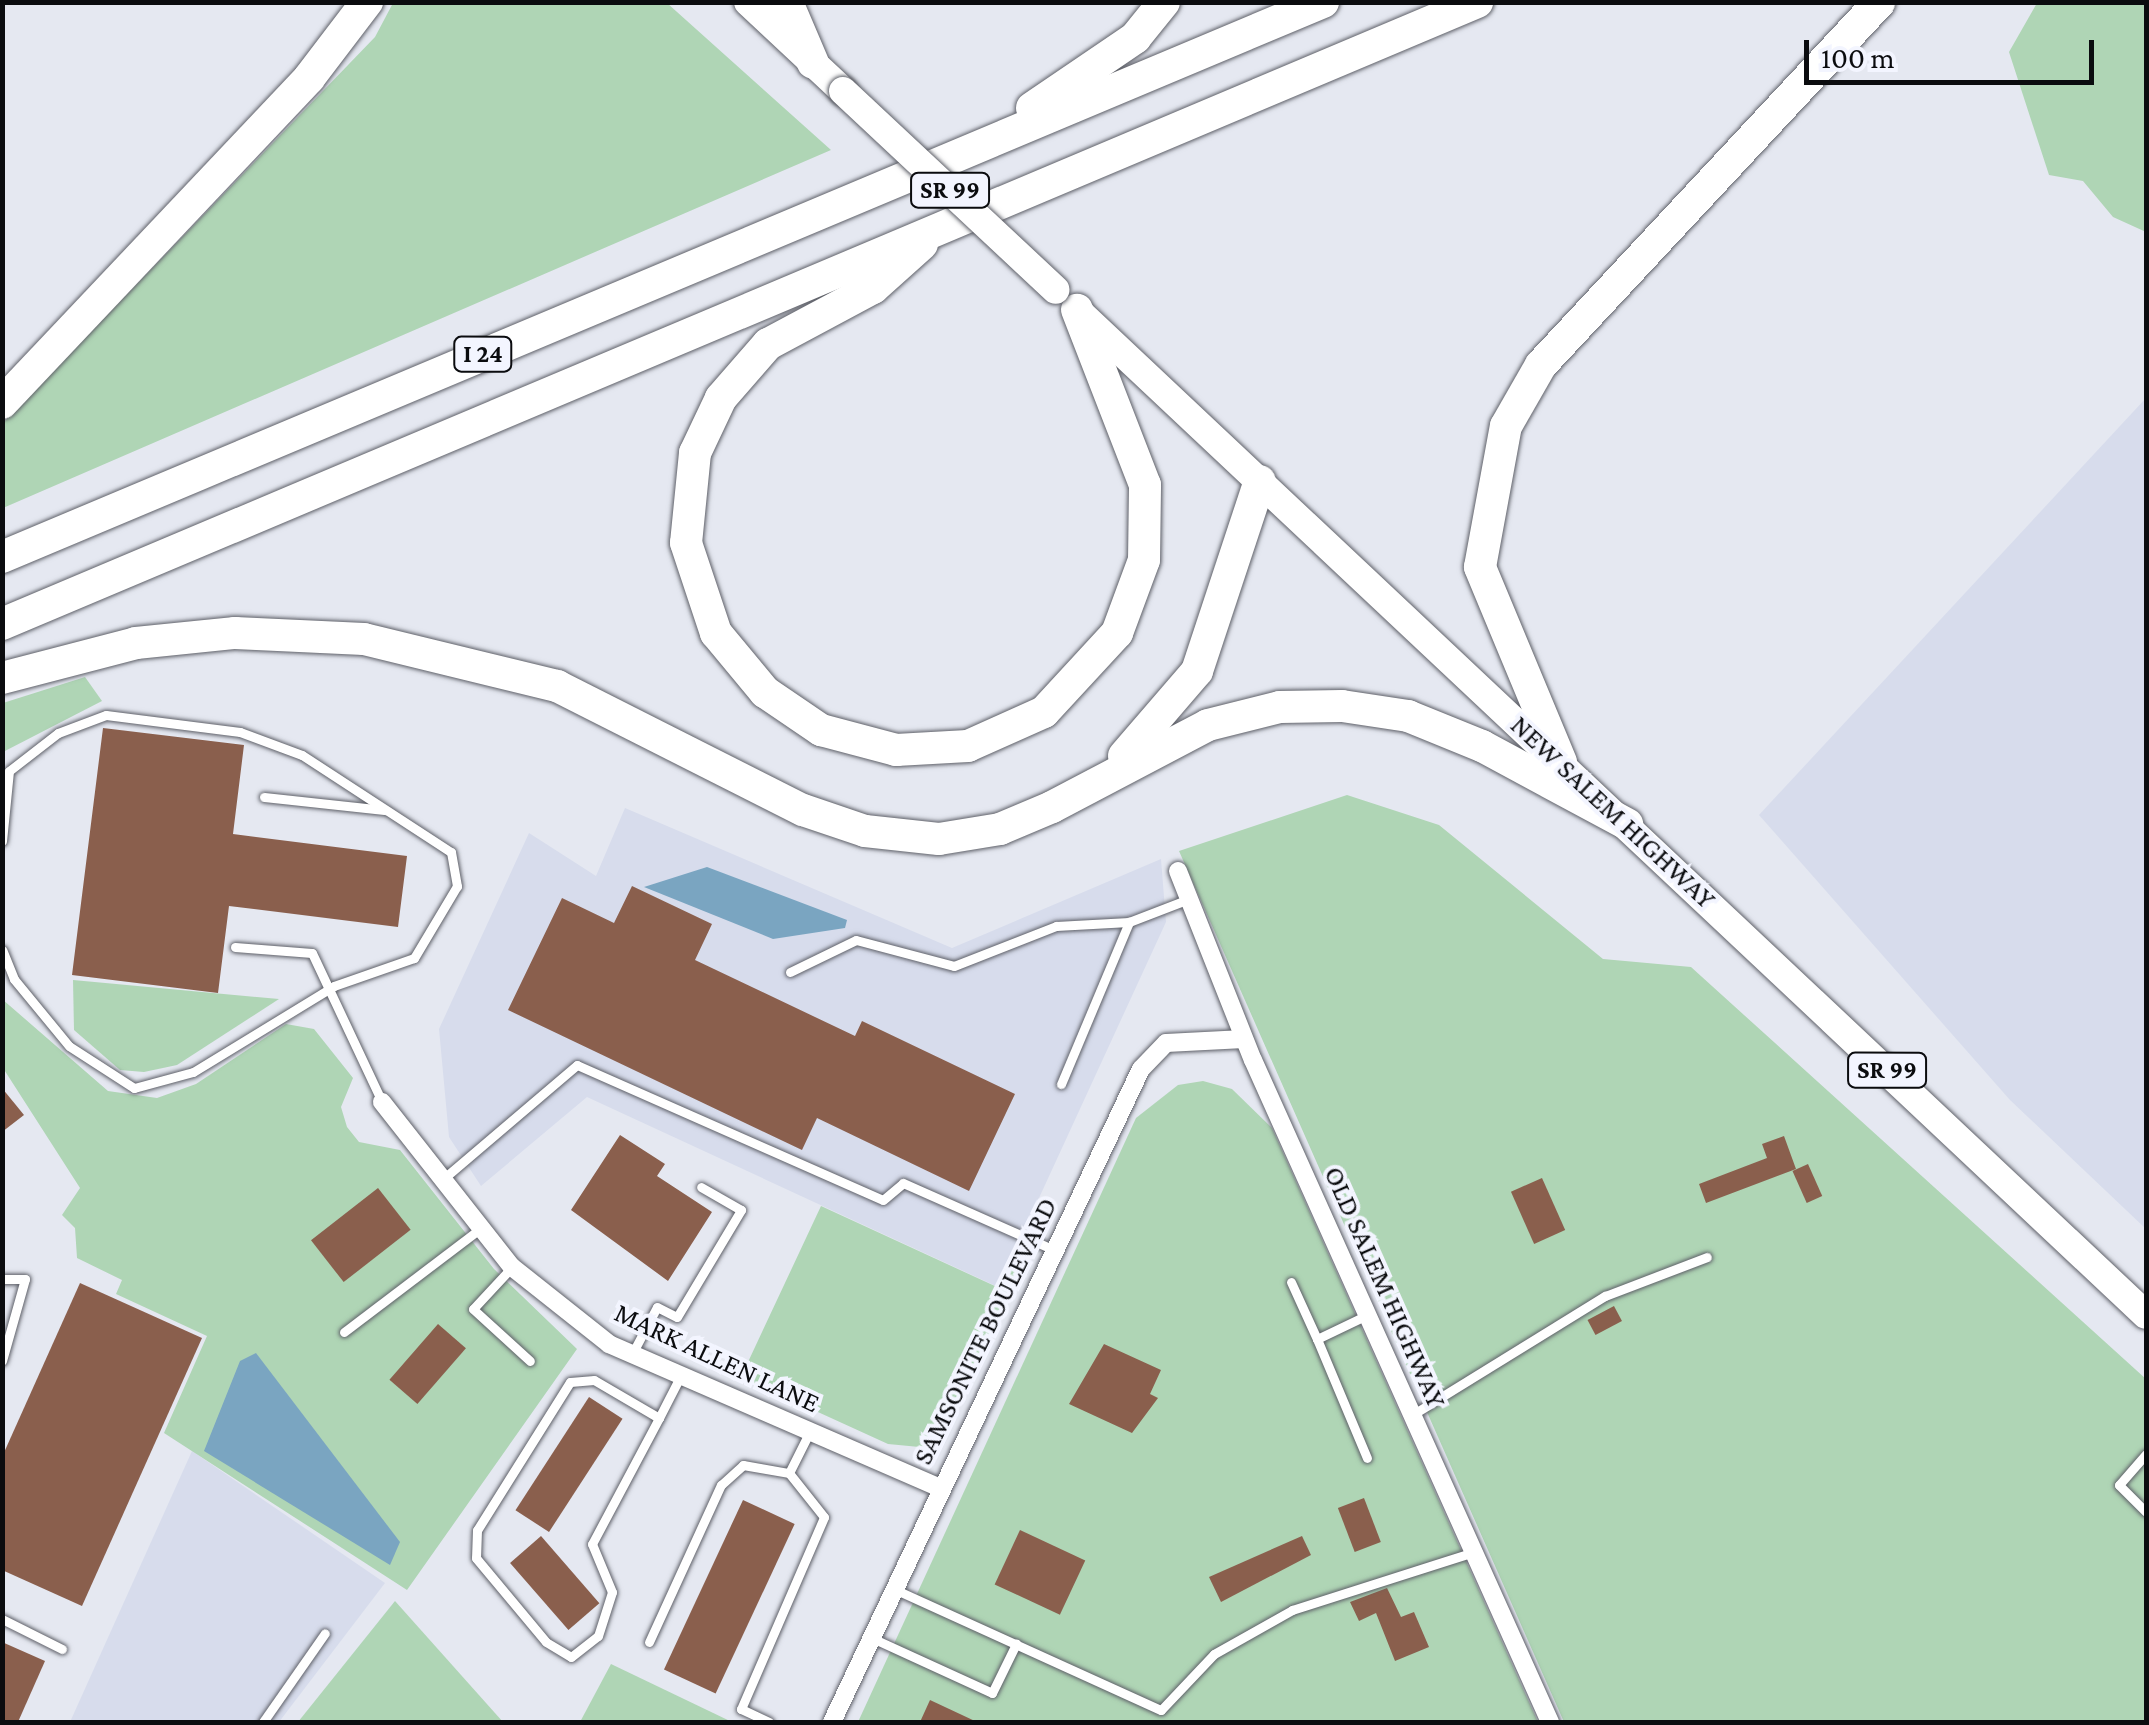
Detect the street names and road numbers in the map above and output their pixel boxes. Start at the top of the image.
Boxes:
road number: SR 99 [910,170,990,210]
road number: I 24 [453,334,513,374]
street label: NEW SALEM HIGHWAY [1504,708,1722,916]
road number: SR 99 [1847,1050,1927,1090]
street label: OLD SALEM HIGHWAY [1317,1161,1453,1413]
street label: SAMSONITE BOULEVARD [906,1192,1064,1470]
street label: MARK ALLEN LANE [609,1296,825,1420]

